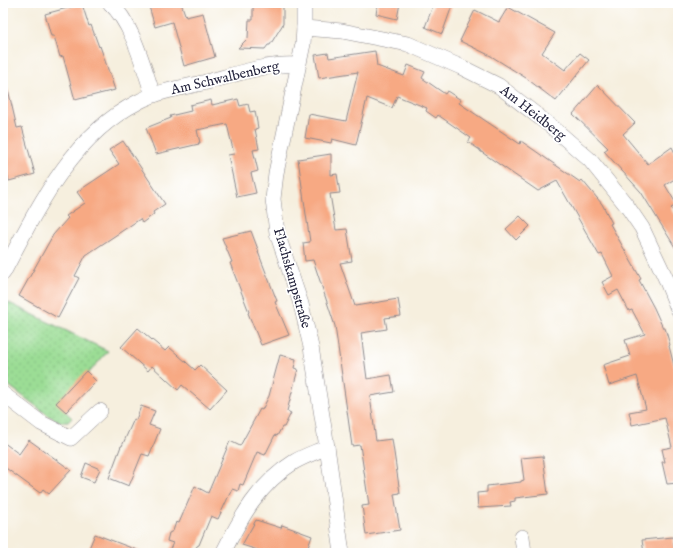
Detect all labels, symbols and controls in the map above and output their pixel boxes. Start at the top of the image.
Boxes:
street label: Am Schwalbenberg [168,57,281,99]
street label: Am Heidberg [495,81,570,145]
street label: Flachskampstraße [269,226,315,331]

